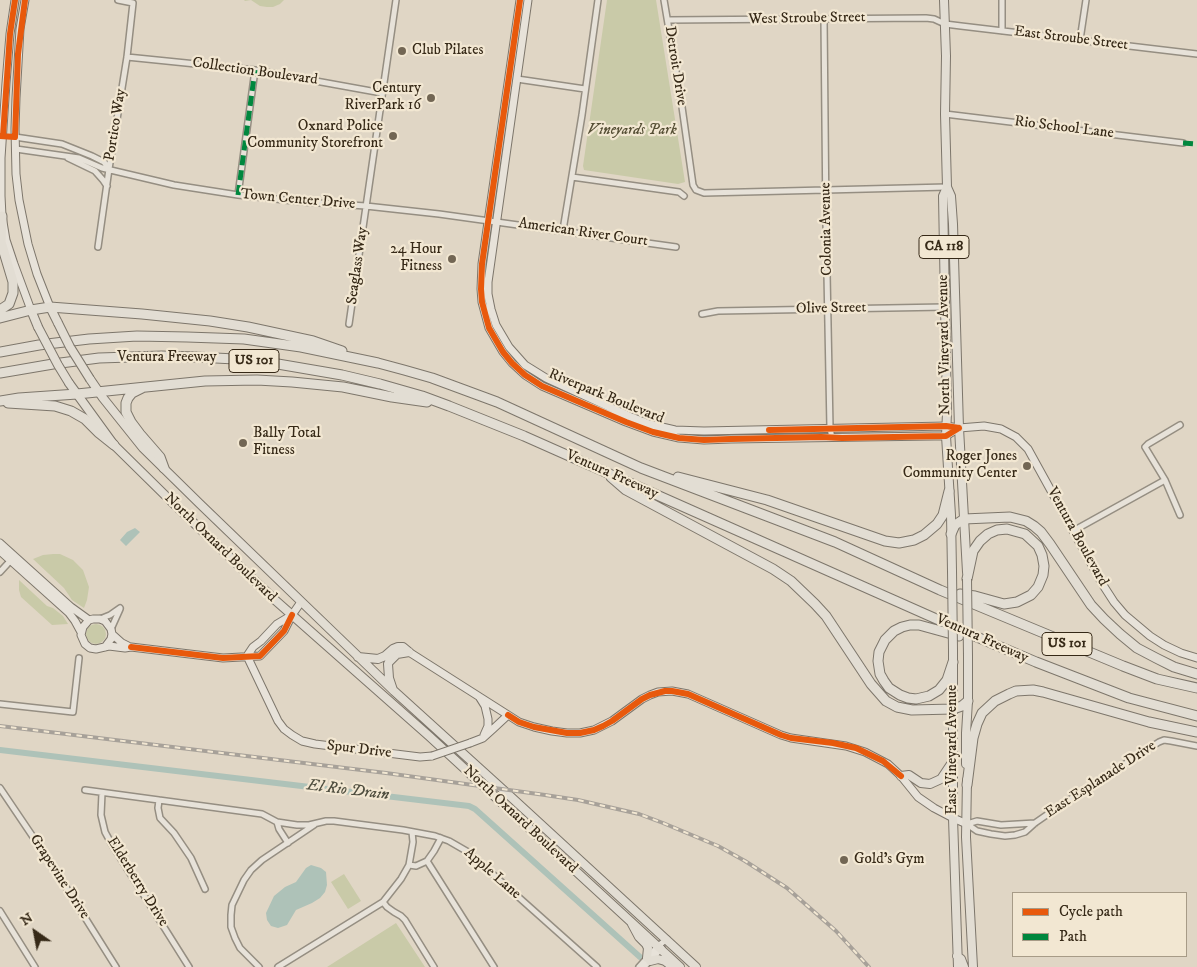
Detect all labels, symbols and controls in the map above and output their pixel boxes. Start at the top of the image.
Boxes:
street label: West Stroube Street [748,9,866,29]
street label: East Stroube Street [1013,23,1129,55]
street label: Detroit Drive [660,25,690,107]
place label: Club Pilates [412,42,483,60]
marker: Club Pilates [396,45,408,57]
street label: Collection Boulevard [191,54,319,90]
place label: Century RiverPark 16 [345,80,421,115]
street label: Portico Way [101,87,131,163]
marker: Century RiverPark 16 [425,92,437,104]
street label: Rio School Lane [1013,113,1115,143]
place label: Oxnard Police Community Storefront [247,118,383,153]
park label: Vineyards Park [587,122,677,140]
marker: Oxnard Police Community Storefront [387,130,399,142]
street label: Colonia Avenue [817,182,837,276]
street label: Town Center Drive [240,186,356,214]
street label: American River Court [517,215,649,251]
street label: Seaglass Way [344,226,372,306]
road number: CA 118 [919,236,969,258]
place label: 24 Hour Fitness [390,241,442,276]
marker: 24 Hour Fitness [446,253,458,265]
street label: North Vineyard Avenue [935,274,955,416]
street label: Olive Street [796,299,866,319]
street label: Ventura Freeway [117,349,217,367]
road number: US 101 [229,350,279,372]
street label: Riverpark Boulevard [546,366,666,428]
place label: Bally Total Fitness [253,425,321,460]
marker: Bally Total Fitness [237,437,249,449]
street label: Ventura Freeway [563,447,661,503]
place label: Roger Jones Community Center [903,448,1017,483]
marker: Roger Jones Community Center [1021,460,1033,472]
street label: Ventura Boulevard [1042,484,1112,590]
street label: North Oxnard Boulevard [160,489,280,607]
street label: Ventura Freeway [933,611,1031,667]
road number: US 101 [1042,633,1092,656]
street label: East Vineyard Avenue [944,685,962,815]
street label: Spur Drive [326,737,392,763]
street label: East Esplanade Drive [1042,737,1160,823]
street label: North Oxnard Boulevard [459,762,581,878]
water label: El Rio Drain [306,776,390,806]
street label: Grapevine Drive [25,831,93,923]
street label: Elderberry Drive [102,834,172,930]
street label: Apple Lane [460,844,524,904]
place label: Gold's Gym [854,851,924,869]
marker: Gold's Gym [838,854,850,866]
legend [1012,892,1187,957]
text: Cycle path [1059,902,1123,921]
north arrow [10,907,60,957]
text: N [17,909,37,930]
text: Path [1059,927,1087,946]

